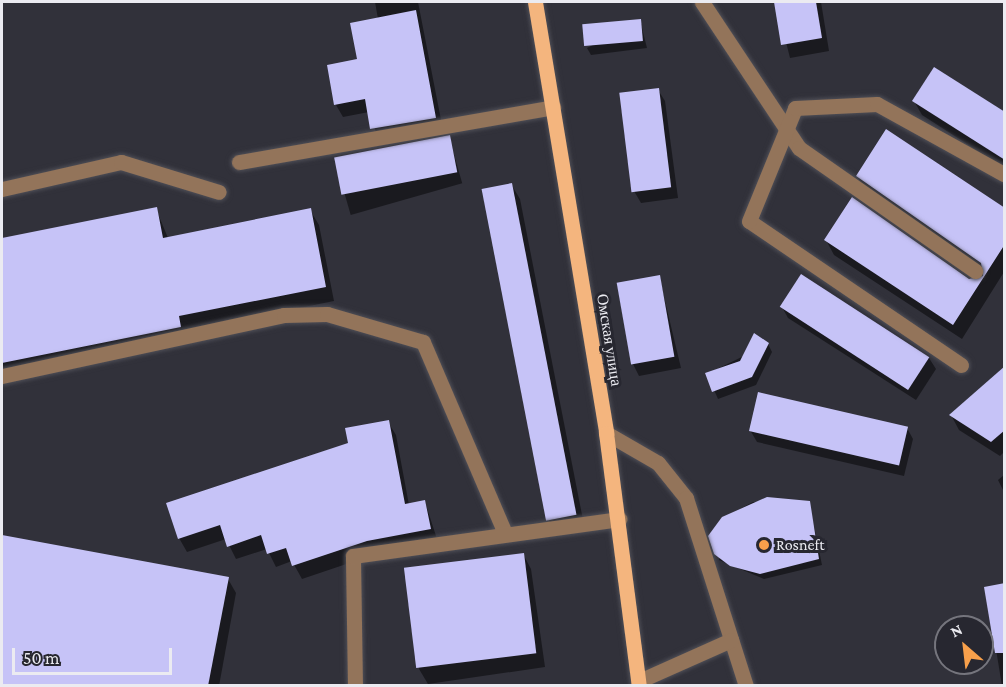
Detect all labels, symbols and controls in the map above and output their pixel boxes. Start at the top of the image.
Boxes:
street label: Омская улица [592,292,626,388]
place label: Rosneft [776,535,825,555]
marker: Rosneft [757,538,771,552]
north arrow [934,615,994,675]
text: N [947,620,965,640]
scale bar [15,636,176,674]
text: 50 m [23,648,60,668]

